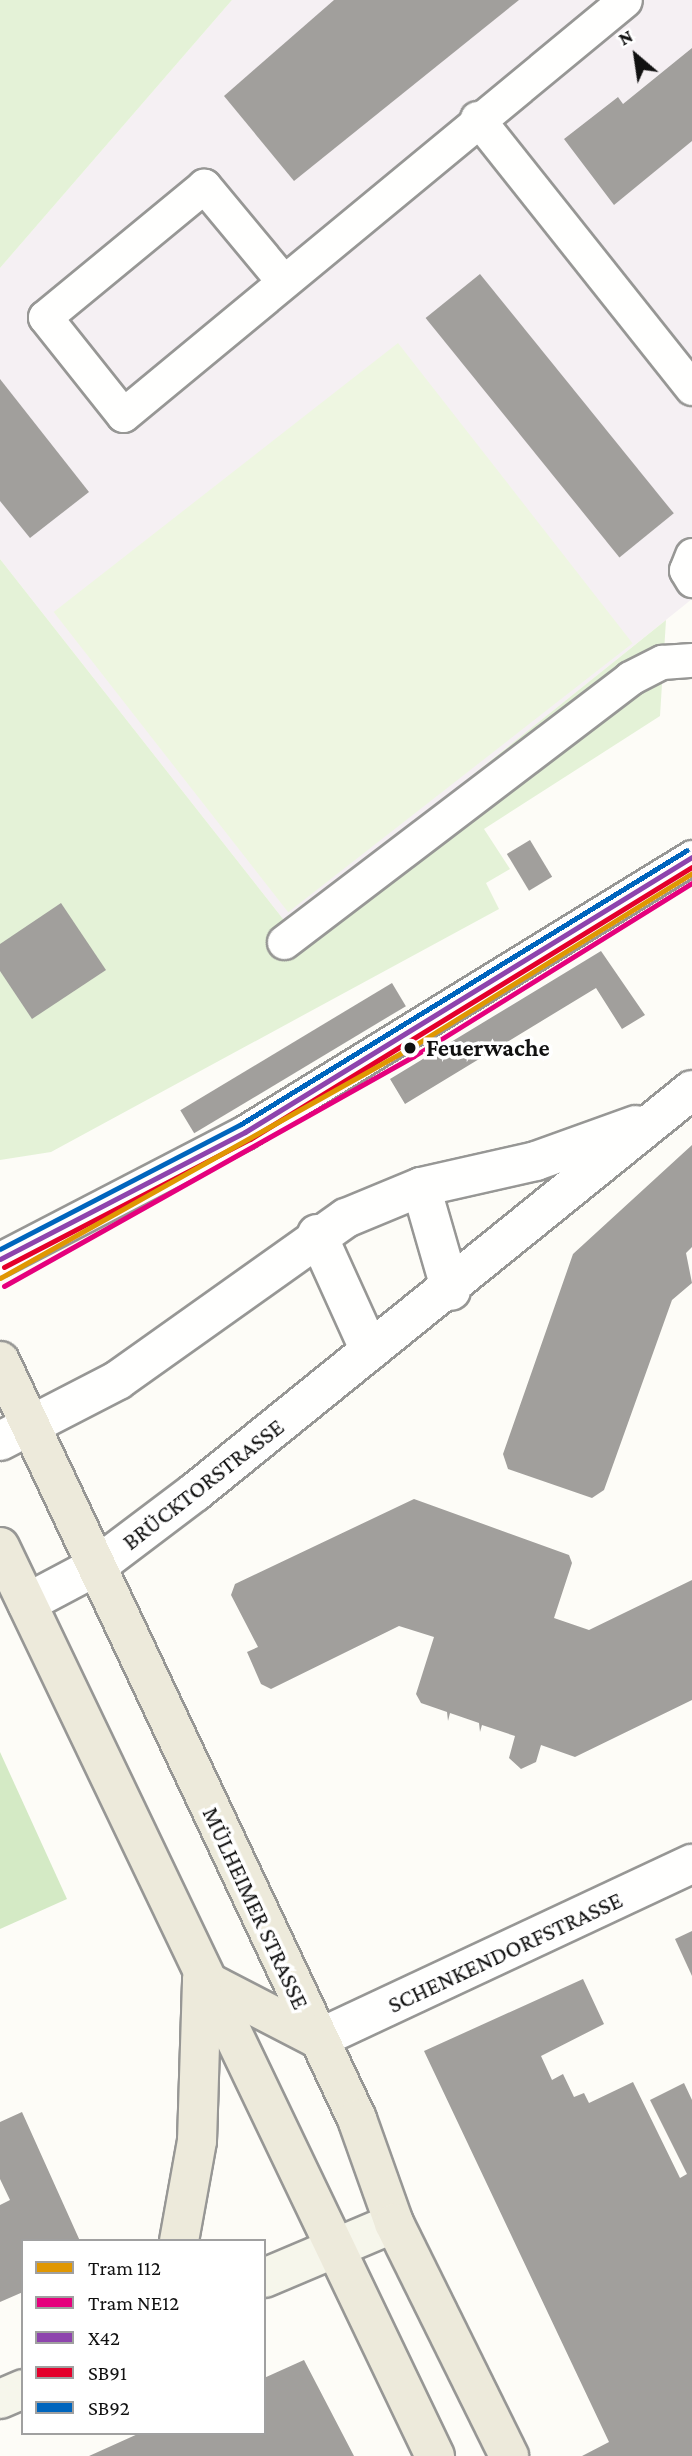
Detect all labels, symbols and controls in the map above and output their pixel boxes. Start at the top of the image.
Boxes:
north arrow [601,21,671,91]
text: N [615,25,636,50]
place label: Feuerwache [426,1034,550,1062]
marker: Feuerwache [400,1038,420,1058]
street label: BRÜCKTORSTRASSE [116,1412,290,1556]
street label: MÜLHEIMER STRASSE [196,1802,316,2014]
street label: SCHENKENDORFSTRASSE [383,1885,627,2019]
legend [21,2239,266,2435]
text: Tram 112 [88,2256,161,2280]
text: Tram NE12 [88,2291,179,2315]
text: X42 [88,2326,120,2350]
text: SB91 [88,2361,127,2385]
text: SB92 [88,2396,130,2420]

